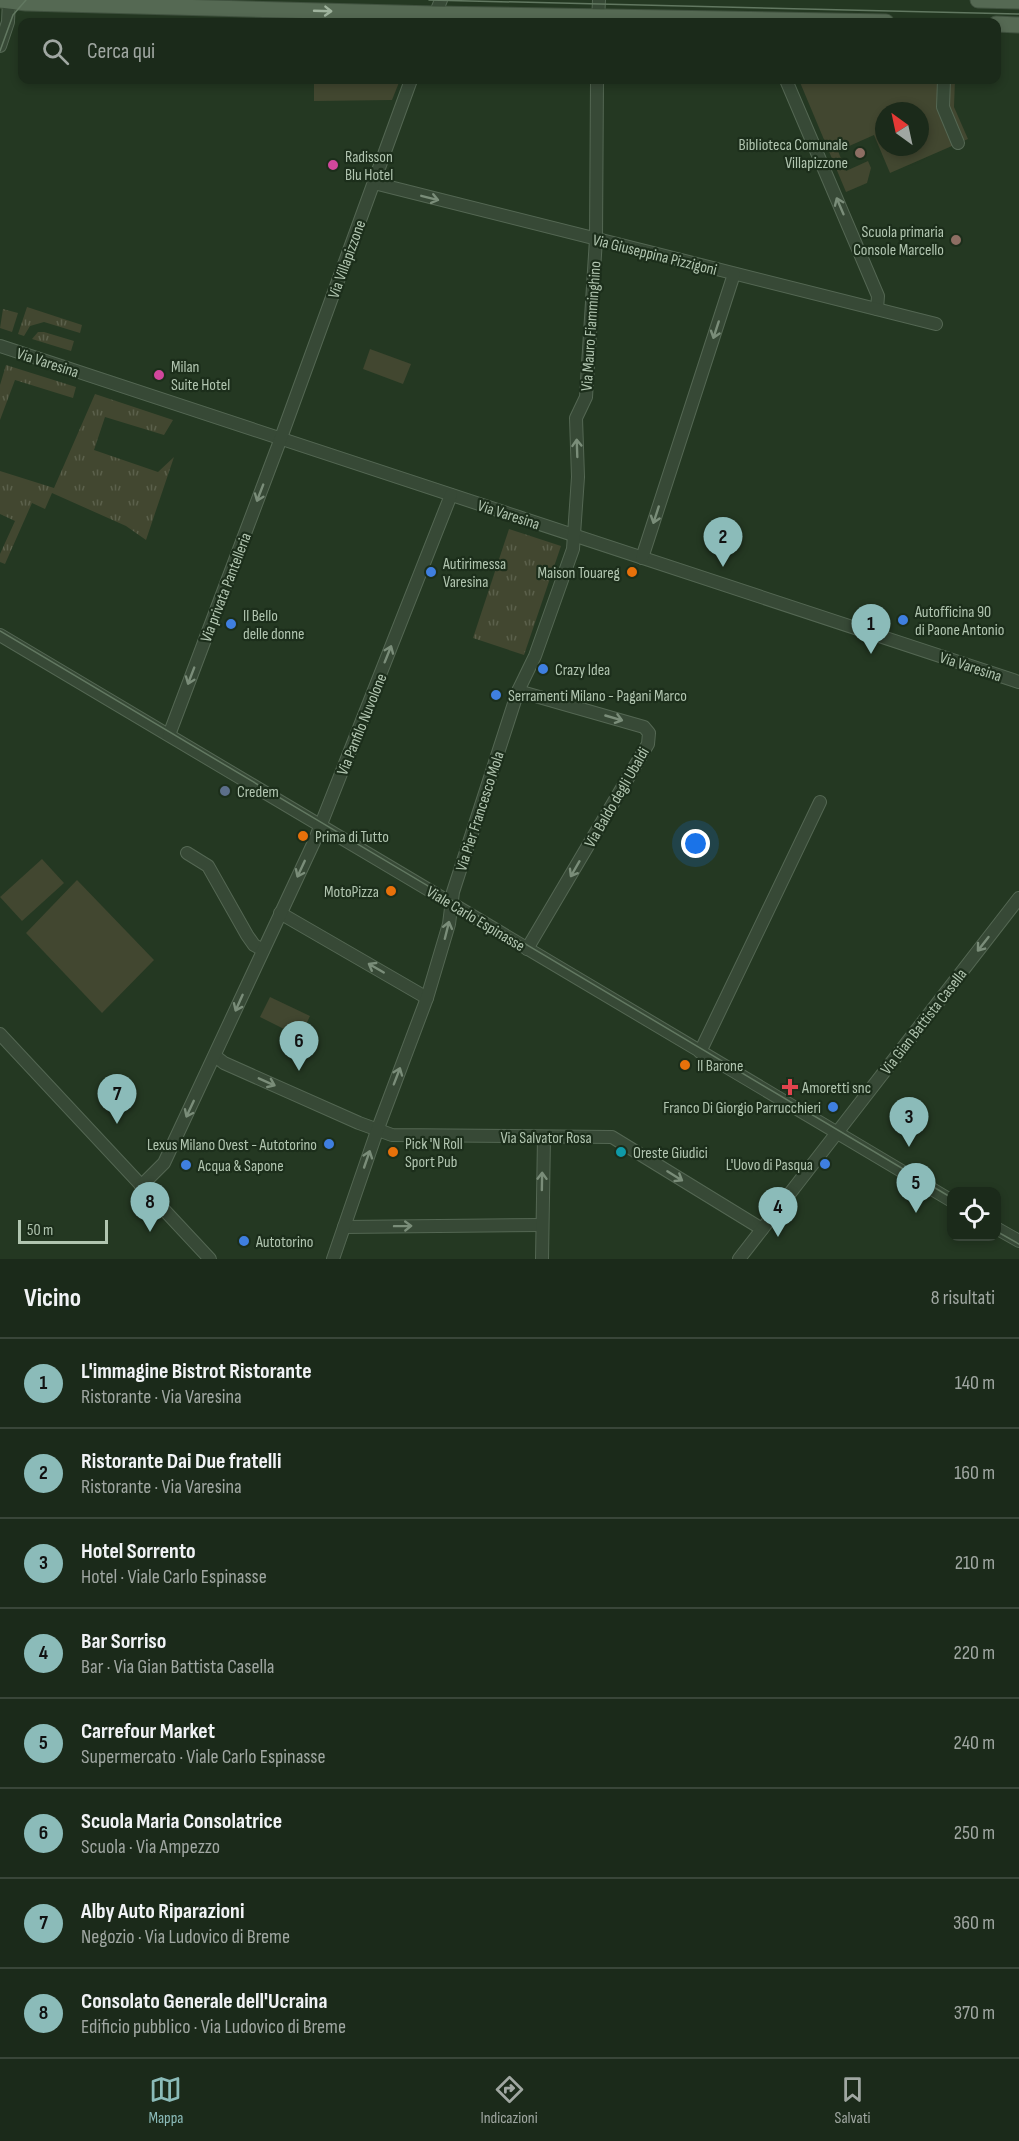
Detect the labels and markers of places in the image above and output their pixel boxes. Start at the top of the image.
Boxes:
place label: Biblioteca Comunale Villapizzone [739,136,848,173]
marker: Biblioteca Comunale Villapizzone [853,146,867,160]
place label: Radisson Blu Hotel [345,148,393,185]
marker: Radisson Blu Hotel [326,158,340,172]
place label: Scuola primaria Console Marcello [853,223,944,260]
marker: Scuola primaria Console Marcello [949,233,963,247]
place label: Milan Suite Hotel [171,358,230,395]
marker: Milan Suite Hotel [152,368,166,382]
pin: 2 [704,518,742,567]
place label: Autirimessa Varesina [442,555,506,592]
place label: Maison Touareg [538,564,620,583]
marker: Autirimessa Varesina [424,565,438,579]
marker: Maison Touareg [625,565,639,579]
place label: Autofficina 90 di Paone Antonio [914,603,1004,640]
pin: 1 [852,604,890,654]
place label: Il Bello delle donne [243,607,304,644]
marker: Autofficina 90 di Paone Antonio [896,613,910,627]
marker: Il Bello delle donne [224,617,238,631]
place label: Crazy Idea [555,661,610,680]
marker: Crazy Idea [536,662,550,676]
place label: Serramenti Milano - Pagani Marco [508,687,687,706]
marker: Serramenti Milano - Pagani Marco [489,688,503,702]
place label: Credem [237,783,279,802]
marker: Credem [218,784,232,798]
place label: Prima di Tutto [315,828,389,847]
marker: Prima di Tutto [296,829,310,843]
place label: MotoPizza [324,883,379,902]
marker: MotoPizza [384,884,398,898]
pin: 6 [280,1022,318,1071]
place label: Il Barone [697,1057,743,1076]
marker: Il Barone [678,1058,692,1072]
pin: 7 [98,1074,136,1124]
place label: Amoretti snc [801,1079,871,1098]
marker: Amoretti snc [783,1080,797,1094]
pin: 3 [890,1098,928,1147]
place label: Franco Di Giorgio Parrucchieri [663,1099,821,1118]
marker: Franco Di Giorgio Parrucchieri [826,1100,840,1114]
place label: Pick 'N Roll Sport Pub [405,1135,463,1172]
place label: Lexus Milano Ovest - Autotorino [147,1136,317,1155]
marker: Lexus Milano Ovest - Autotorino [322,1137,336,1151]
place label: Oreste Giudici [633,1144,708,1163]
marker: Pick 'N Roll Sport Pub [386,1145,400,1159]
marker: Oreste Giudici [614,1145,628,1159]
place label: L'Uovo di Pasqua [726,1156,813,1175]
place label: Acqua & Sapone [197,1157,284,1176]
marker: L'Uovo di Pasqua [818,1157,832,1171]
marker: Acqua & Sapone [179,1158,193,1172]
pin: 5 [896,1164,936,1213]
pin: 8 [130,1182,170,1232]
pin: 4 [758,1188,798,1237]
place label: Autotorino [255,1233,313,1252]
marker: Autotorino [237,1234,251,1248]

